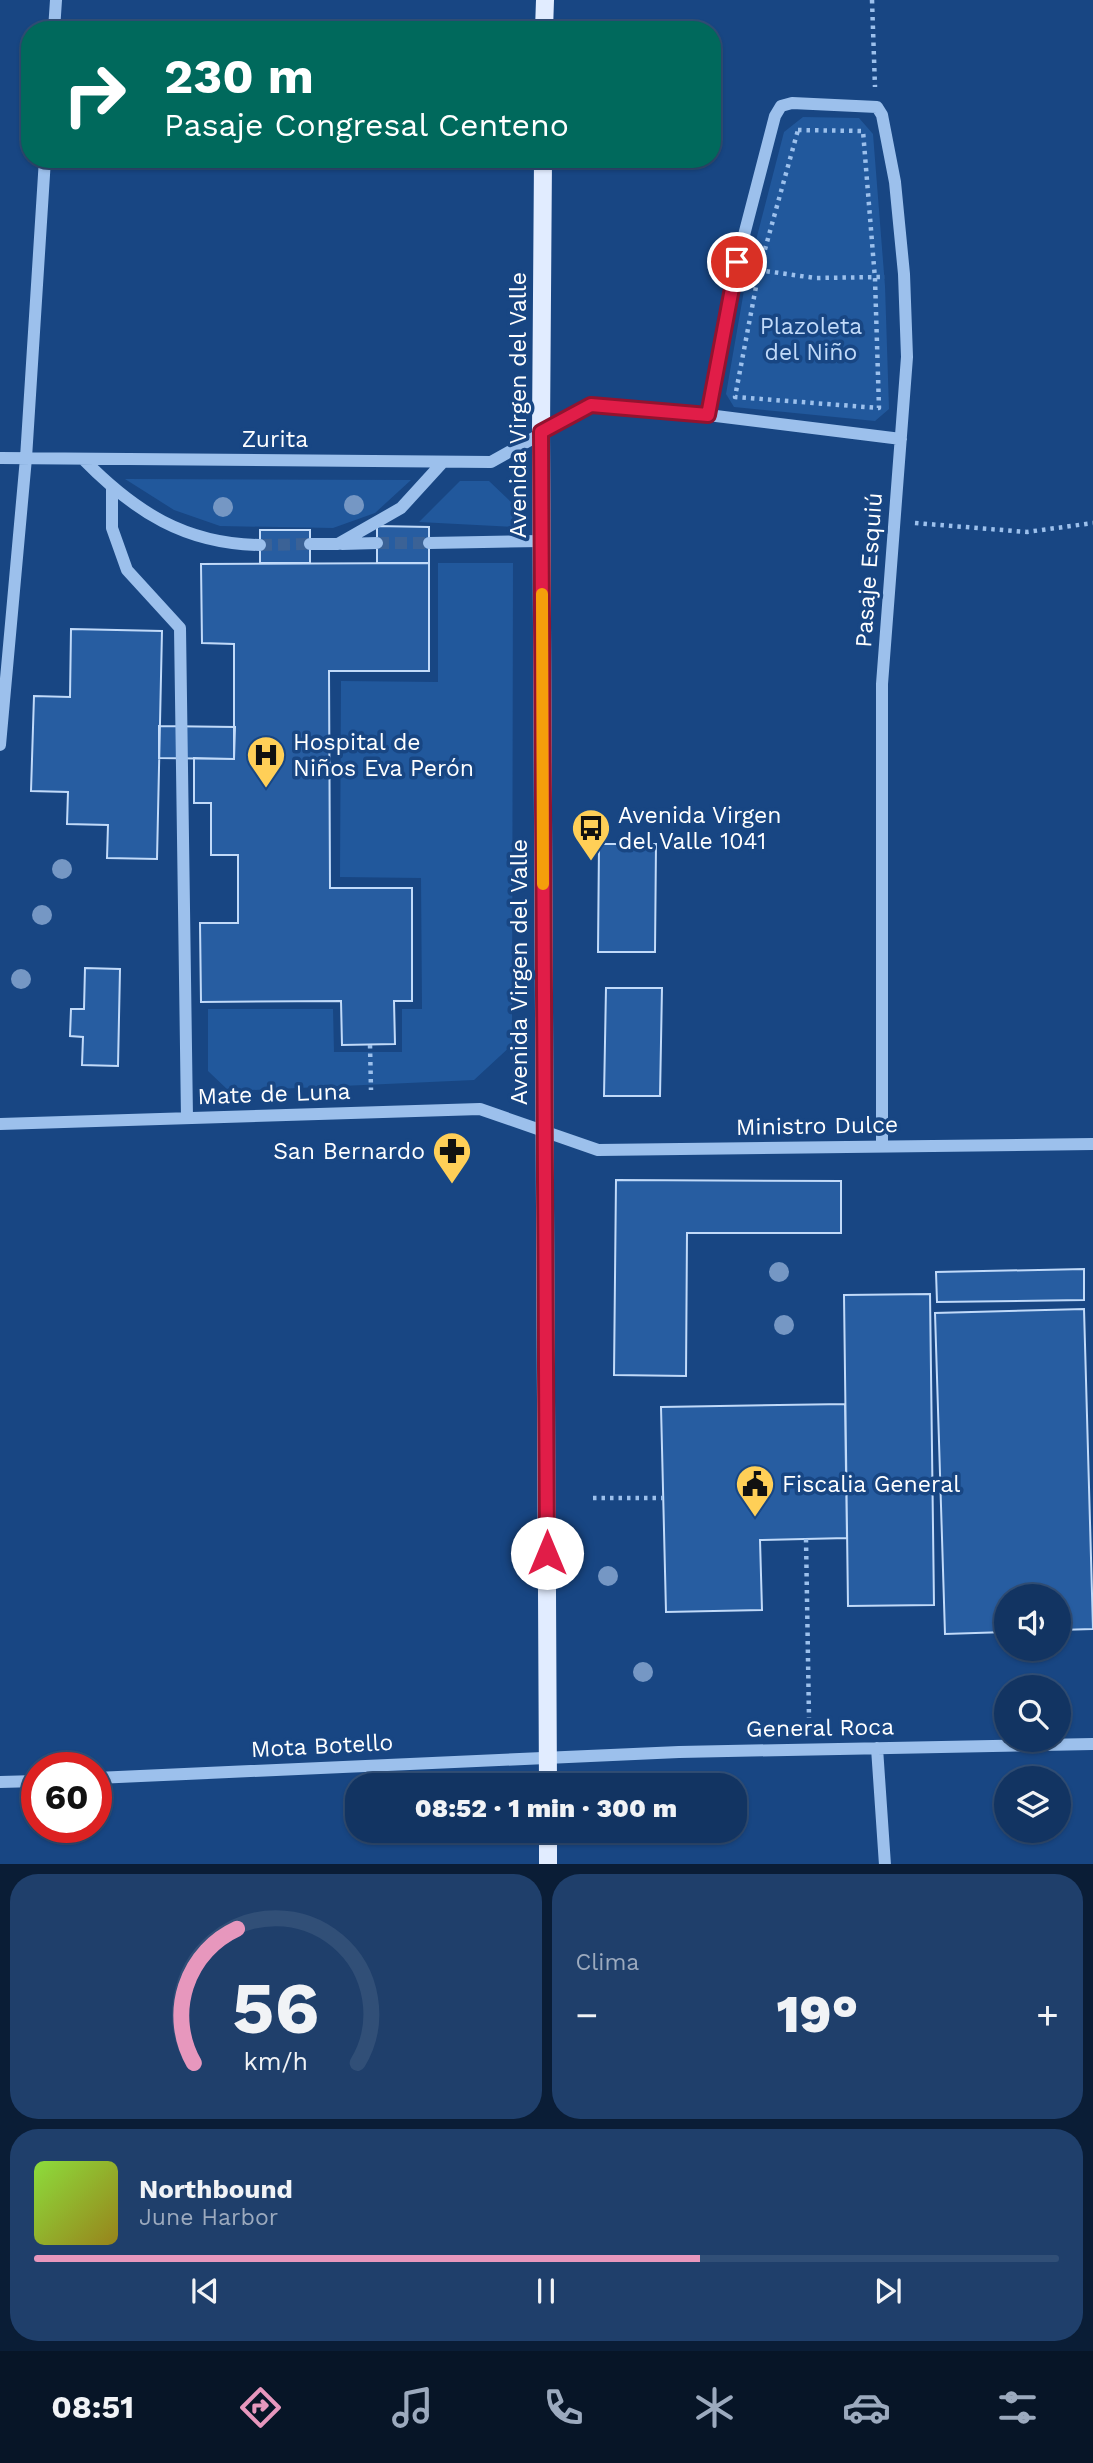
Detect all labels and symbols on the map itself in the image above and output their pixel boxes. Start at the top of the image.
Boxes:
pin [707,232,767,292]
street label: Avenida Virgen del Valle [505,272,532,538]
park label: Plazoleta del Niño [760,313,862,366]
street label: Zurita [242,426,308,453]
street label: Pasaje Esquiú [850,492,888,648]
place label: Hospital de Niños Eva Perón [293,729,474,782]
hospital icon: Hospital de Niños Eva Perón [245,734,287,789]
place label: Avenida Virgen del Valle 1041 [618,802,782,855]
bus stop icon: Avenida Virgen del Valle 1041 [570,807,612,862]
street label: Avenida Virgen del Valle [506,839,533,1105]
street label: Mate de Luna [197,1078,351,1110]
street label: Ministro Dulce [736,1111,898,1141]
pharmacy icon: San Bernardo [431,1130,473,1185]
place label: San Bernardo [273,1138,425,1165]
public building icon: Fiscalia General [734,1463,776,1518]
place label: Fiscalia General [782,1471,960,1498]
position arrow [510,1516,584,1590]
street label: General Roca [746,1713,894,1743]
street label: Mota Botello [250,1729,394,1763]
speed limit sign: 60 [21,1752,112,1843]

